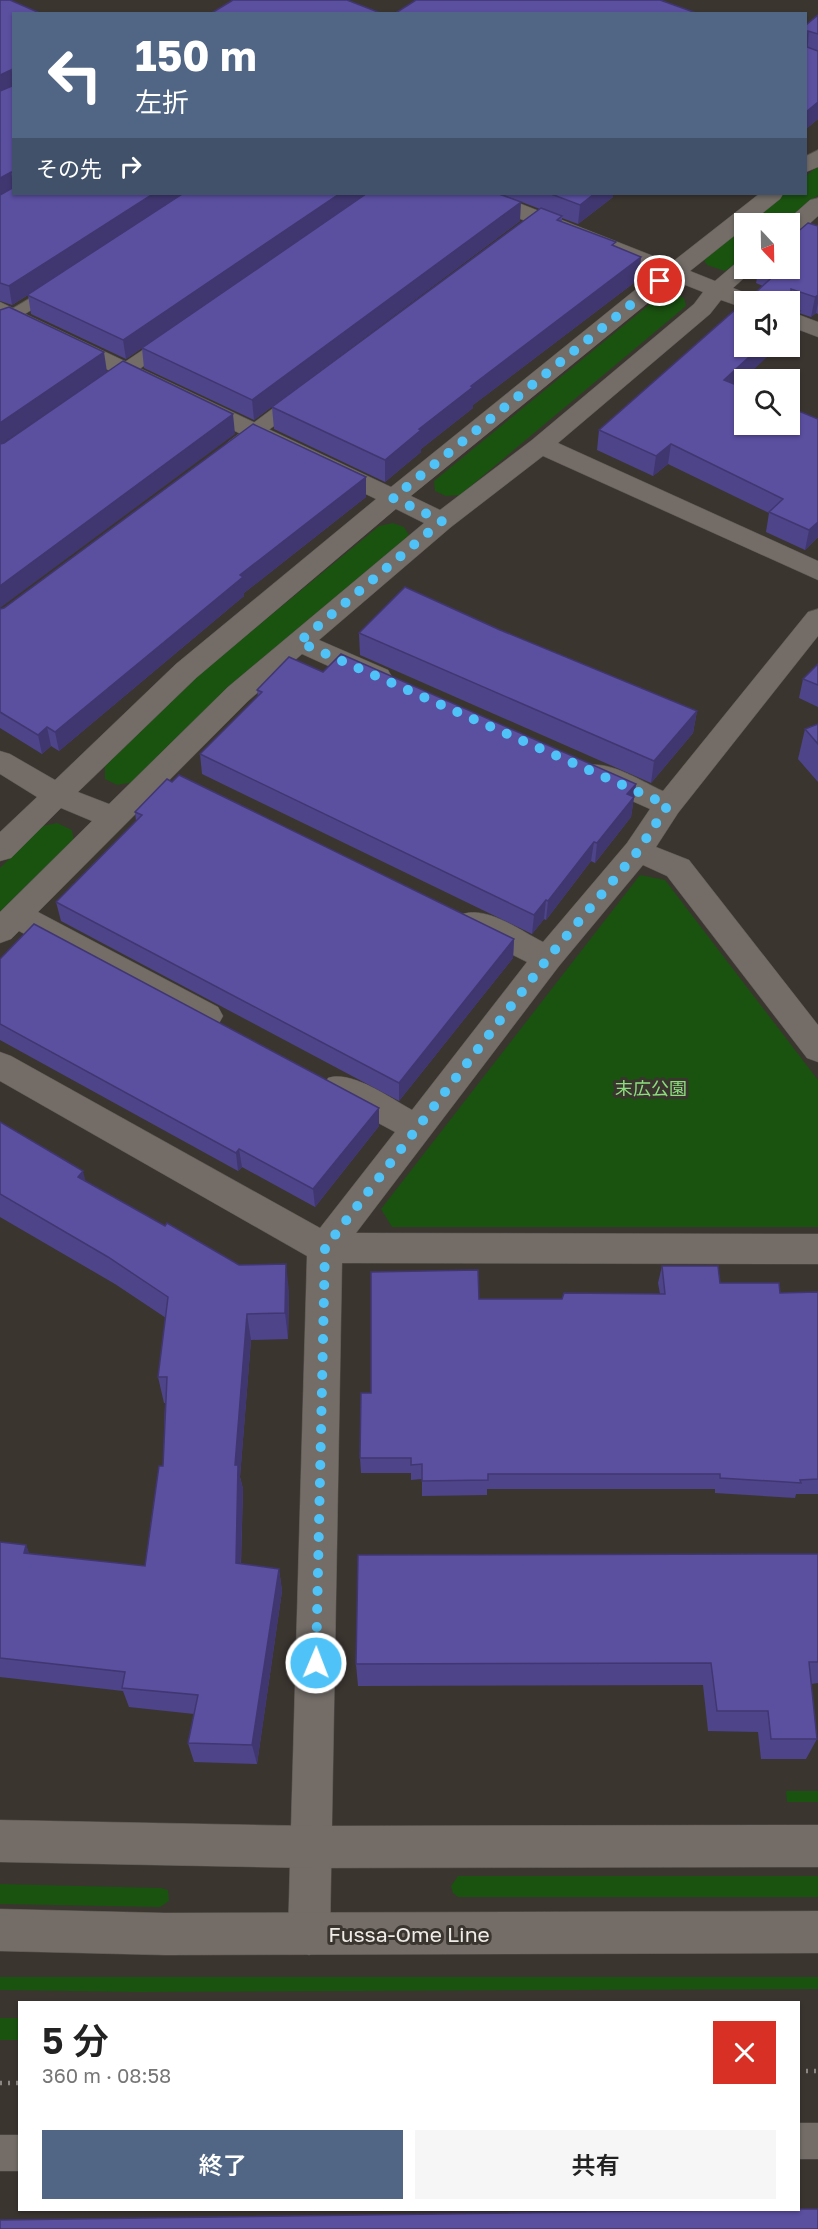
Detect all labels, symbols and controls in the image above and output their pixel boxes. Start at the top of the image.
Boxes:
text: 150 m [135,30,257,80]
icon: left [36,36,114,114]
text: 左折 [135,86,189,118]
icon: right [114,150,147,183]
text: その先 [36,155,102,182]
north arrow [734,213,800,279]
map controls [734,213,800,435]
pin [634,255,685,306]
icon: arrive [643,264,676,297]
button: sound [734,291,800,357]
button: search [734,369,800,435]
park label: 末広公園 [615,1077,687,1099]
position arrow [284,1631,348,1695]
street label: Fussa-Ome Line [328,1921,490,1947]
text: 5 分 [42,2019,109,2062]
button: close [713,2021,776,2084]
text: 360 m · 08:58 [42,2063,171,2087]
button: 終了 [42,2130,403,2199]
button: 共有 [415,2130,776,2199]

